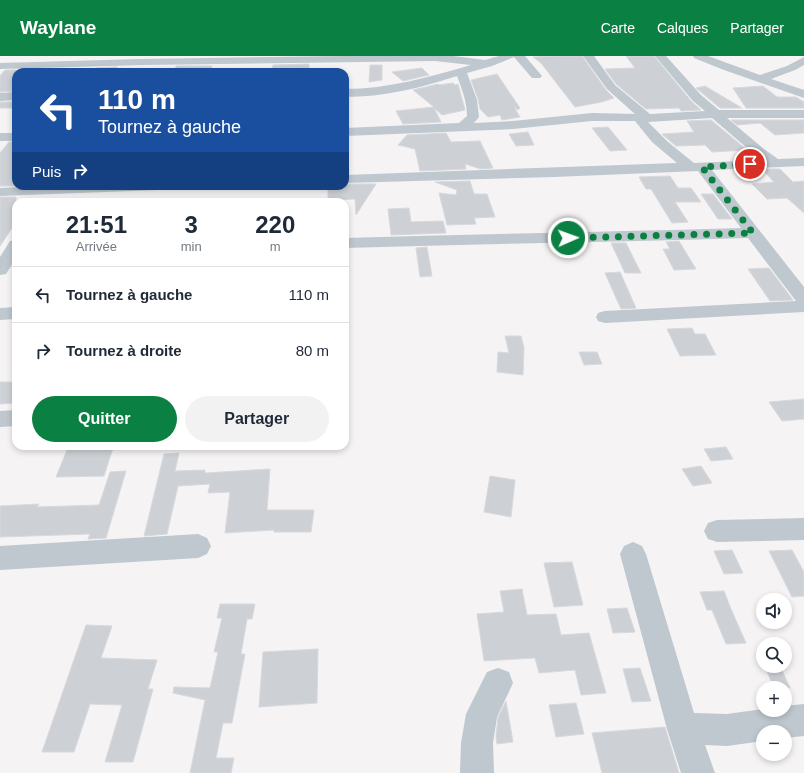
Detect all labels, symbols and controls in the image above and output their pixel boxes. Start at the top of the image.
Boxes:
text: Waylane [20,17,96,38]
text: Carte [601,20,635,36]
text: Calques [657,20,708,36]
text: Partager [730,20,784,36]
icon: left [32,84,84,136]
text: 110 m [98,84,176,115]
text: Tournez à gauche [98,117,241,137]
pin [733,147,767,181]
icon: arrive [739,153,761,175]
icon: right [69,160,91,182]
text: Puis [32,163,61,180]
text: 21:51 [66,211,127,238]
text: 3 [184,211,198,238]
text: 220 [255,211,295,238]
position arrow [547,217,589,259]
text: Arrivée [76,239,117,254]
text: min [181,239,202,254]
text: m [270,239,281,254]
icon: left [32,284,54,306]
text: Tournez à gauche [66,286,192,303]
text: 110 m [288,286,329,303]
icon: right [32,340,54,362]
text: Tournez à droite [66,342,182,359]
text: 80 m [296,342,329,359]
button: Quitter [32,396,177,442]
button: Partager [185,396,329,442]
map controls [756,593,792,761]
button: sound [756,593,792,629]
button: search [756,637,792,673]
button: + [756,681,792,717]
button: − [756,725,792,761]

